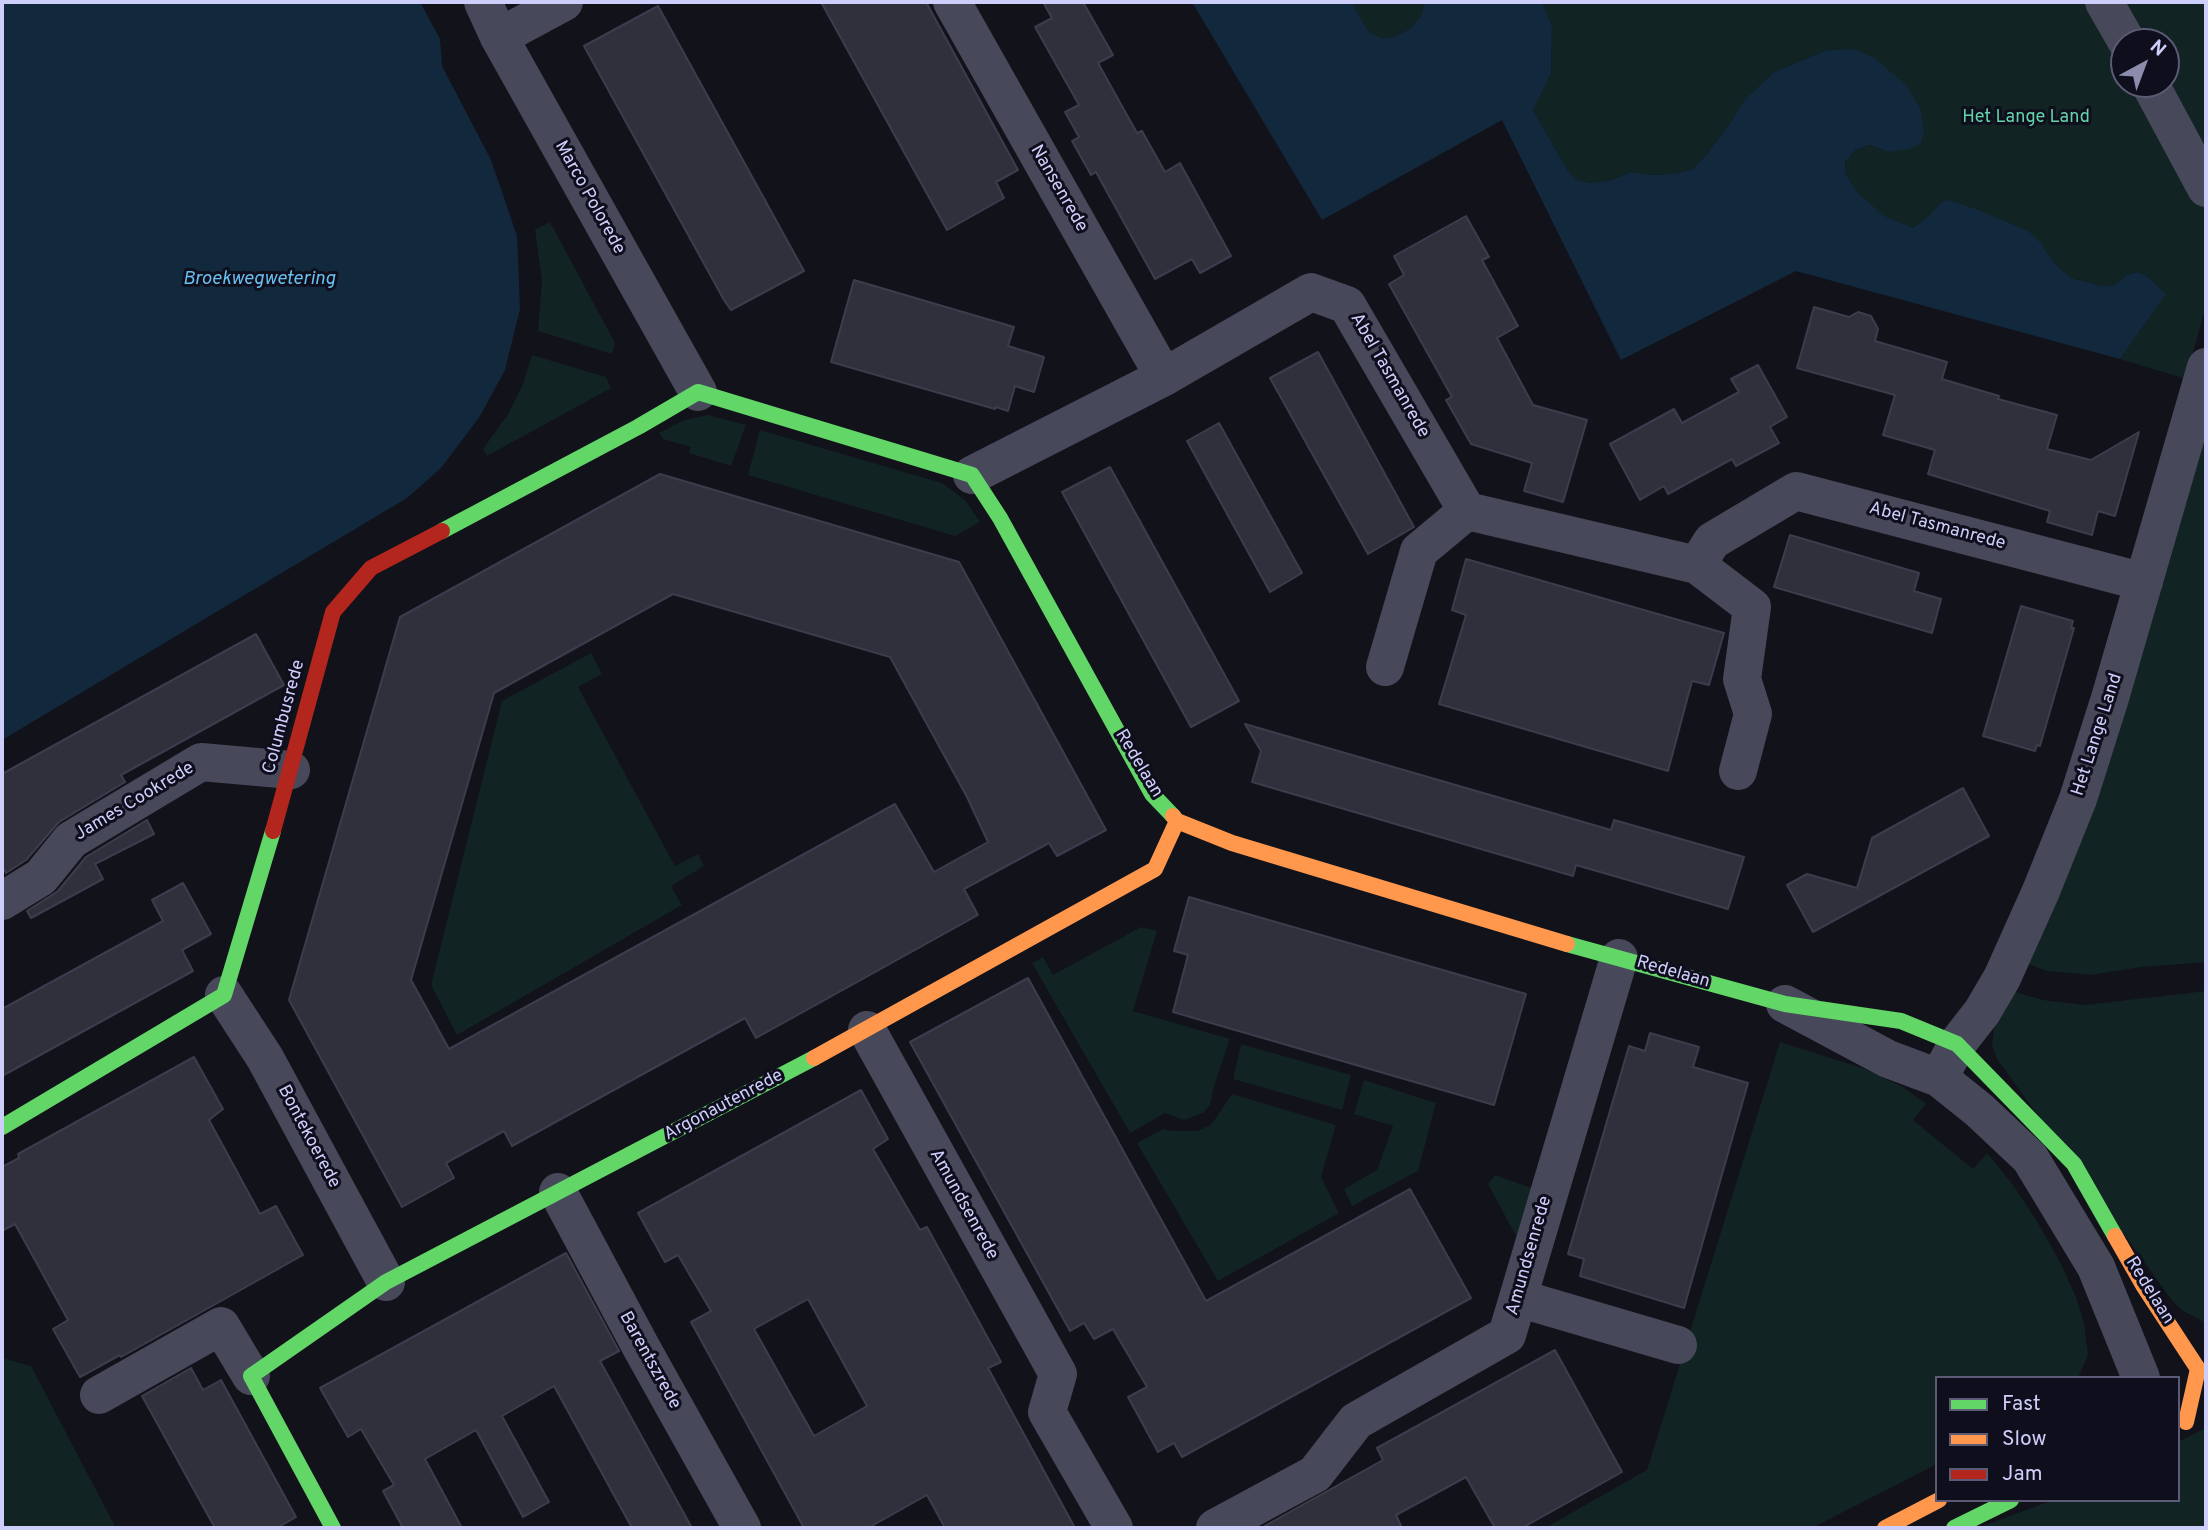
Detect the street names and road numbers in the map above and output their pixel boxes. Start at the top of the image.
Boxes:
street label: Marco Polorede [549,138,629,258]
street label: Nansenrede [1024,142,1092,236]
street label: Abel Tasmanrede [1345,310,1433,442]
street label: Abel Tasmanrede [1866,498,2008,556]
street label: Columbusrede [259,658,311,776]
street label: Het Lange Land [2068,671,2128,799]
street label: Redelaan [1109,726,1167,802]
street label: James Cookrede [71,758,199,846]
street label: Redelaan [1634,952,1712,994]
street label: Argonautenrede [661,1066,787,1146]
street label: Bontekoerede [272,1082,344,1192]
street label: Amundsenrede [924,1146,1002,1264]
street label: Amundsenrede [1503,1194,1557,1318]
street label: Redelaan [2120,1253,2178,1329]
street label: Barentszrede [613,1308,685,1414]

